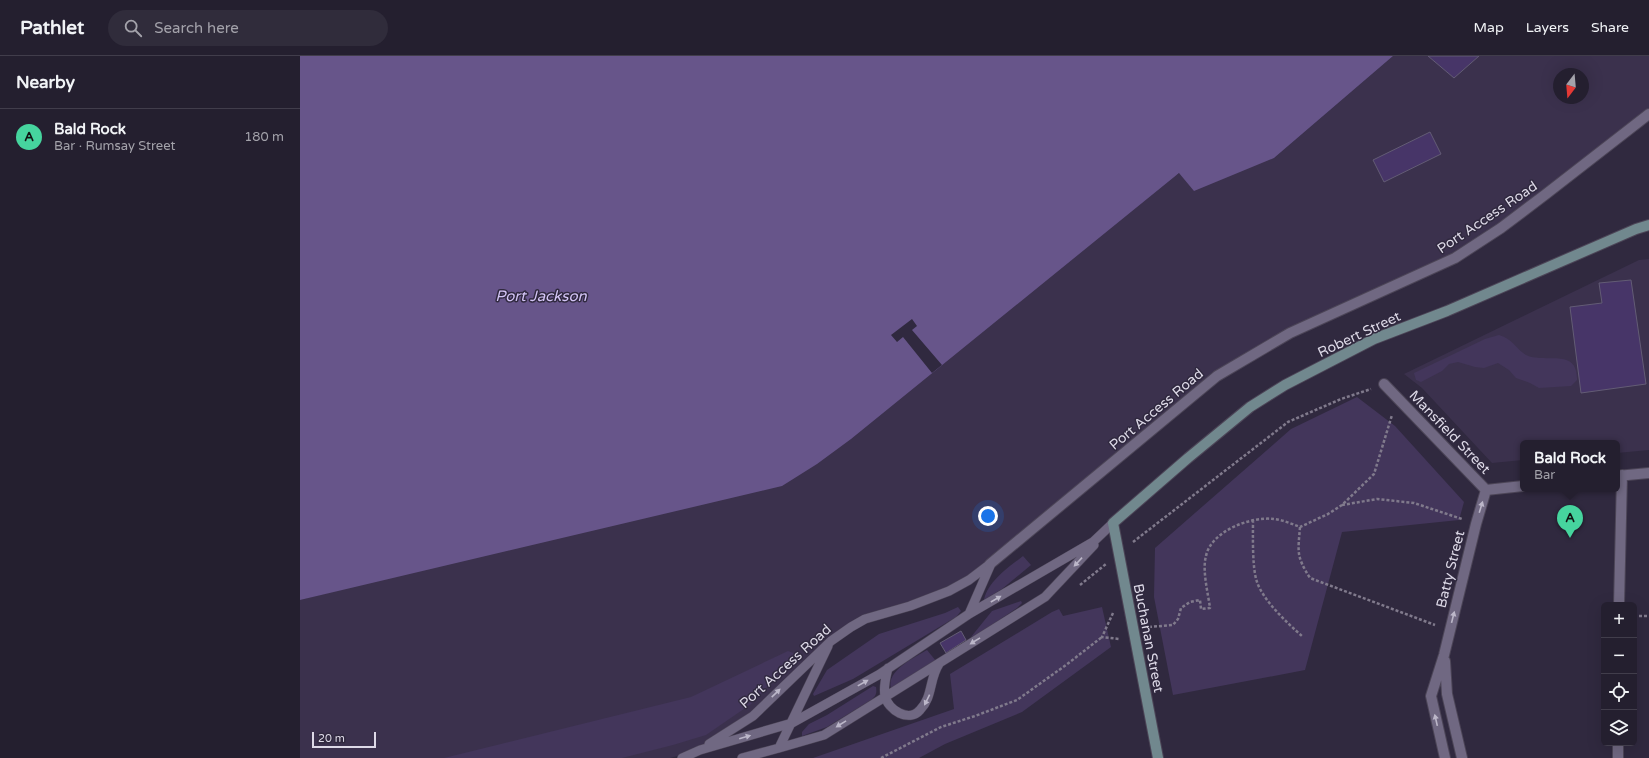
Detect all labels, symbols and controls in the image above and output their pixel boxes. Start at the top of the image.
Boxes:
search box [108,10,388,46]
text: Pathlet [20,17,84,39]
icon: search [122,17,144,39]
text: Search here [154,19,239,37]
text: Map [1474,19,1504,36]
text: Layers [1526,19,1569,36]
text: Share [1591,19,1629,36]
north arrow [1553,68,1589,104]
text: Nearby [16,72,75,93]
text: Bald Rock [54,120,126,138]
text: A [24,129,34,145]
text: 180 m [244,129,284,145]
text: Bar · Rumsay Street [54,138,176,154]
street label: Port Access Road [1434,178,1541,257]
water label: Port Jackson [495,287,588,305]
street label: Robert Street [1315,308,1404,361]
street label: Port Access Road [1106,365,1207,454]
street label: Mansfield Street [1406,387,1494,478]
popup [1520,440,1620,492]
text: Bald Rock [1534,449,1606,467]
text: Bar [1534,467,1555,483]
one-way arrow [1478,501,1484,513]
pin: A [1557,505,1583,538]
your location [978,506,998,526]
street label: Batty Street [1433,528,1468,610]
one-way arrow [1073,557,1082,568]
street label: Buchanan Street [1130,582,1168,695]
one-way arrow [990,595,1002,602]
map controls [1601,602,1637,746]
button: + [1601,602,1637,638]
one-way arrow [1451,611,1457,624]
street label: Port Access Road [736,621,835,712]
one-way arrow [970,637,981,645]
button: − [1601,638,1637,674]
button: locate [1601,674,1637,710]
one-way arrow [857,680,869,687]
one-way arrow [771,688,781,698]
one-way arrow [924,694,930,705]
button: layers [1601,710,1637,746]
one-way arrow [1433,714,1439,726]
one-way arrow [835,721,847,728]
scale bar [312,730,376,749]
text: 20 m [318,732,345,745]
one-way arrow [739,734,751,740]

